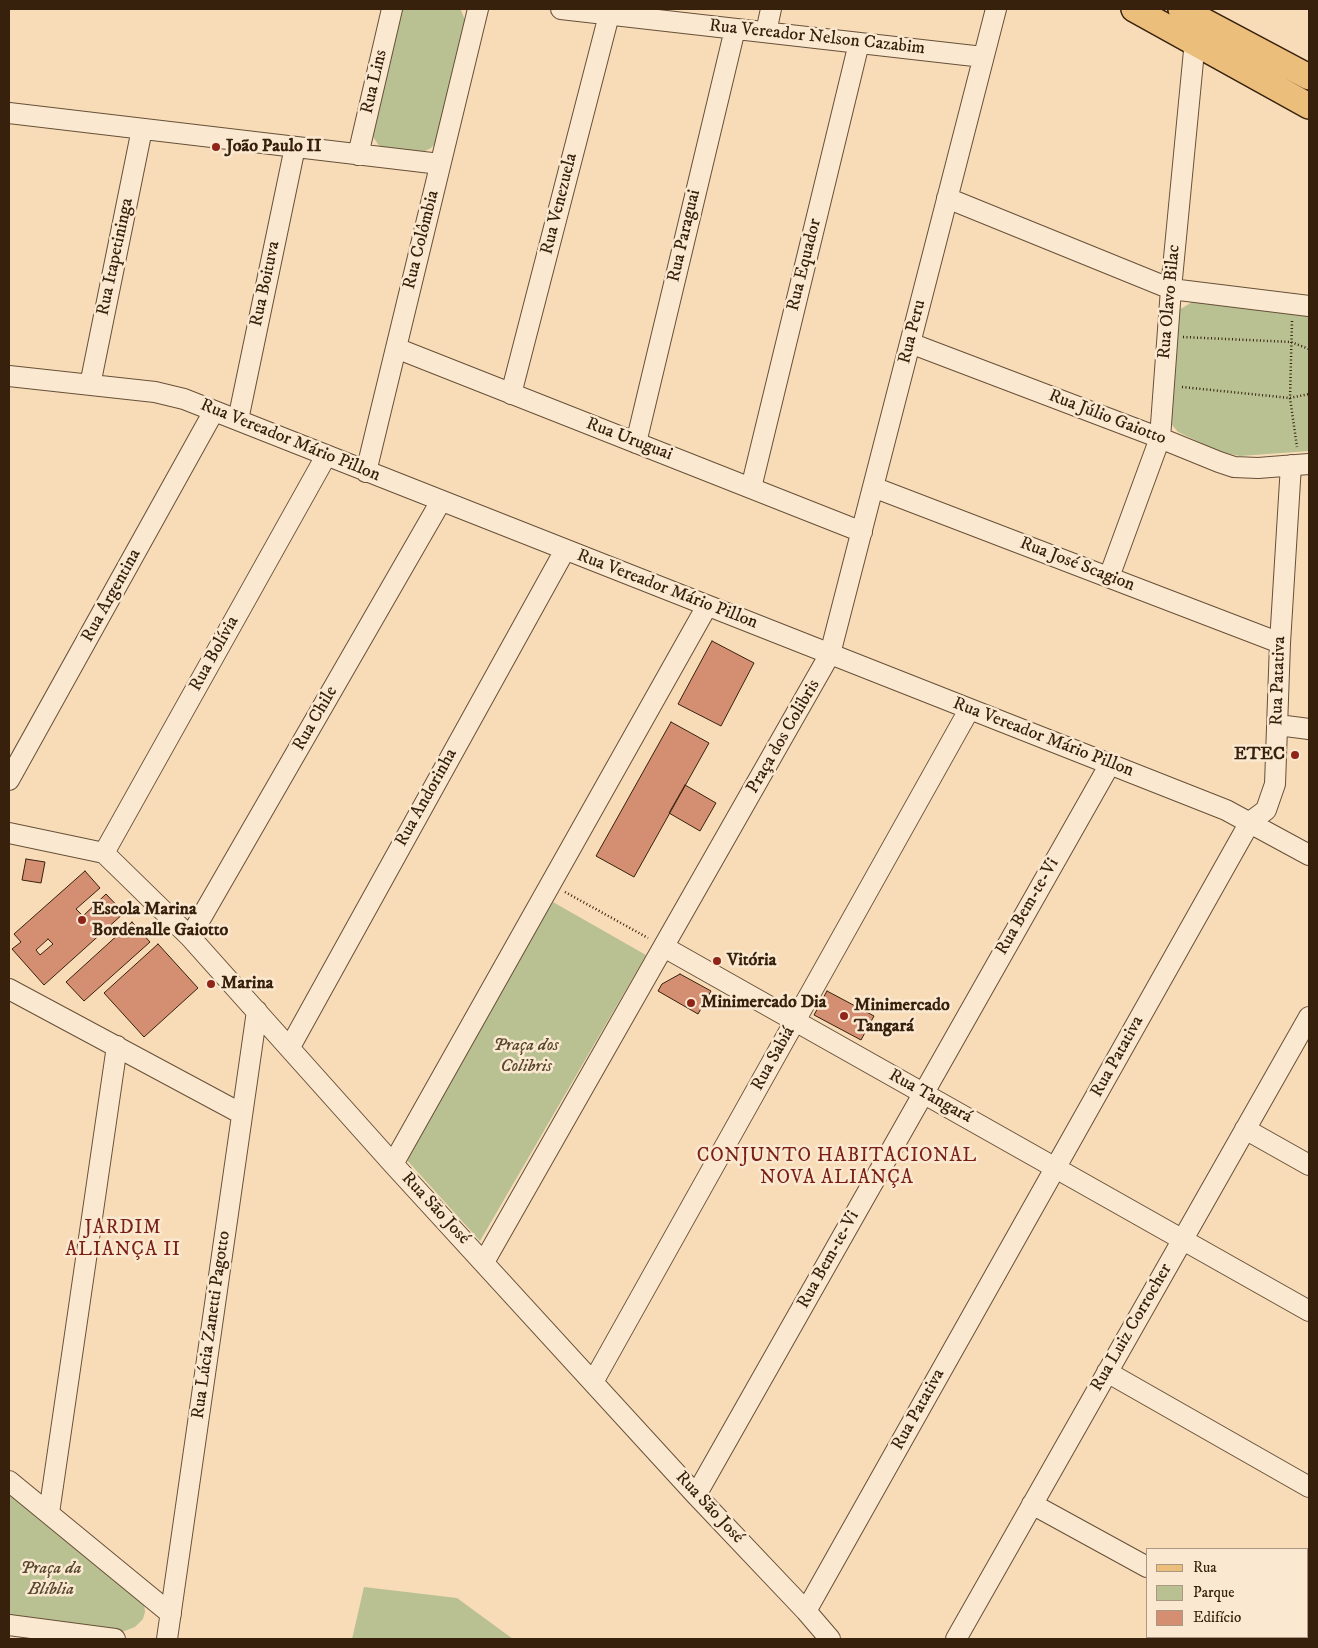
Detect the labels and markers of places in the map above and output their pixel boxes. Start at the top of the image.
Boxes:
place label: João Paulo II [226,136,321,158]
marker: João Paulo II [210,141,222,153]
place label: ETEC [1234,744,1285,766]
marker: ETEC [1289,749,1301,761]
place label: Escola Marina Bordenalle Gaiotto [92,899,228,942]
marker: Escola Marina Bordenalle Gaiotto [76,914,88,926]
place label: Vitória [727,950,776,972]
marker: Vitória [711,955,723,967]
place label: Marina [221,973,273,995]
marker: Marina [205,978,217,990]
place label: Minimercado Dia [701,992,826,1014]
place label: Minimercado Tangará [854,995,950,1038]
marker: Minimercado Dia [685,997,697,1009]
marker: Minimercado Tangará [838,1010,850,1022]

